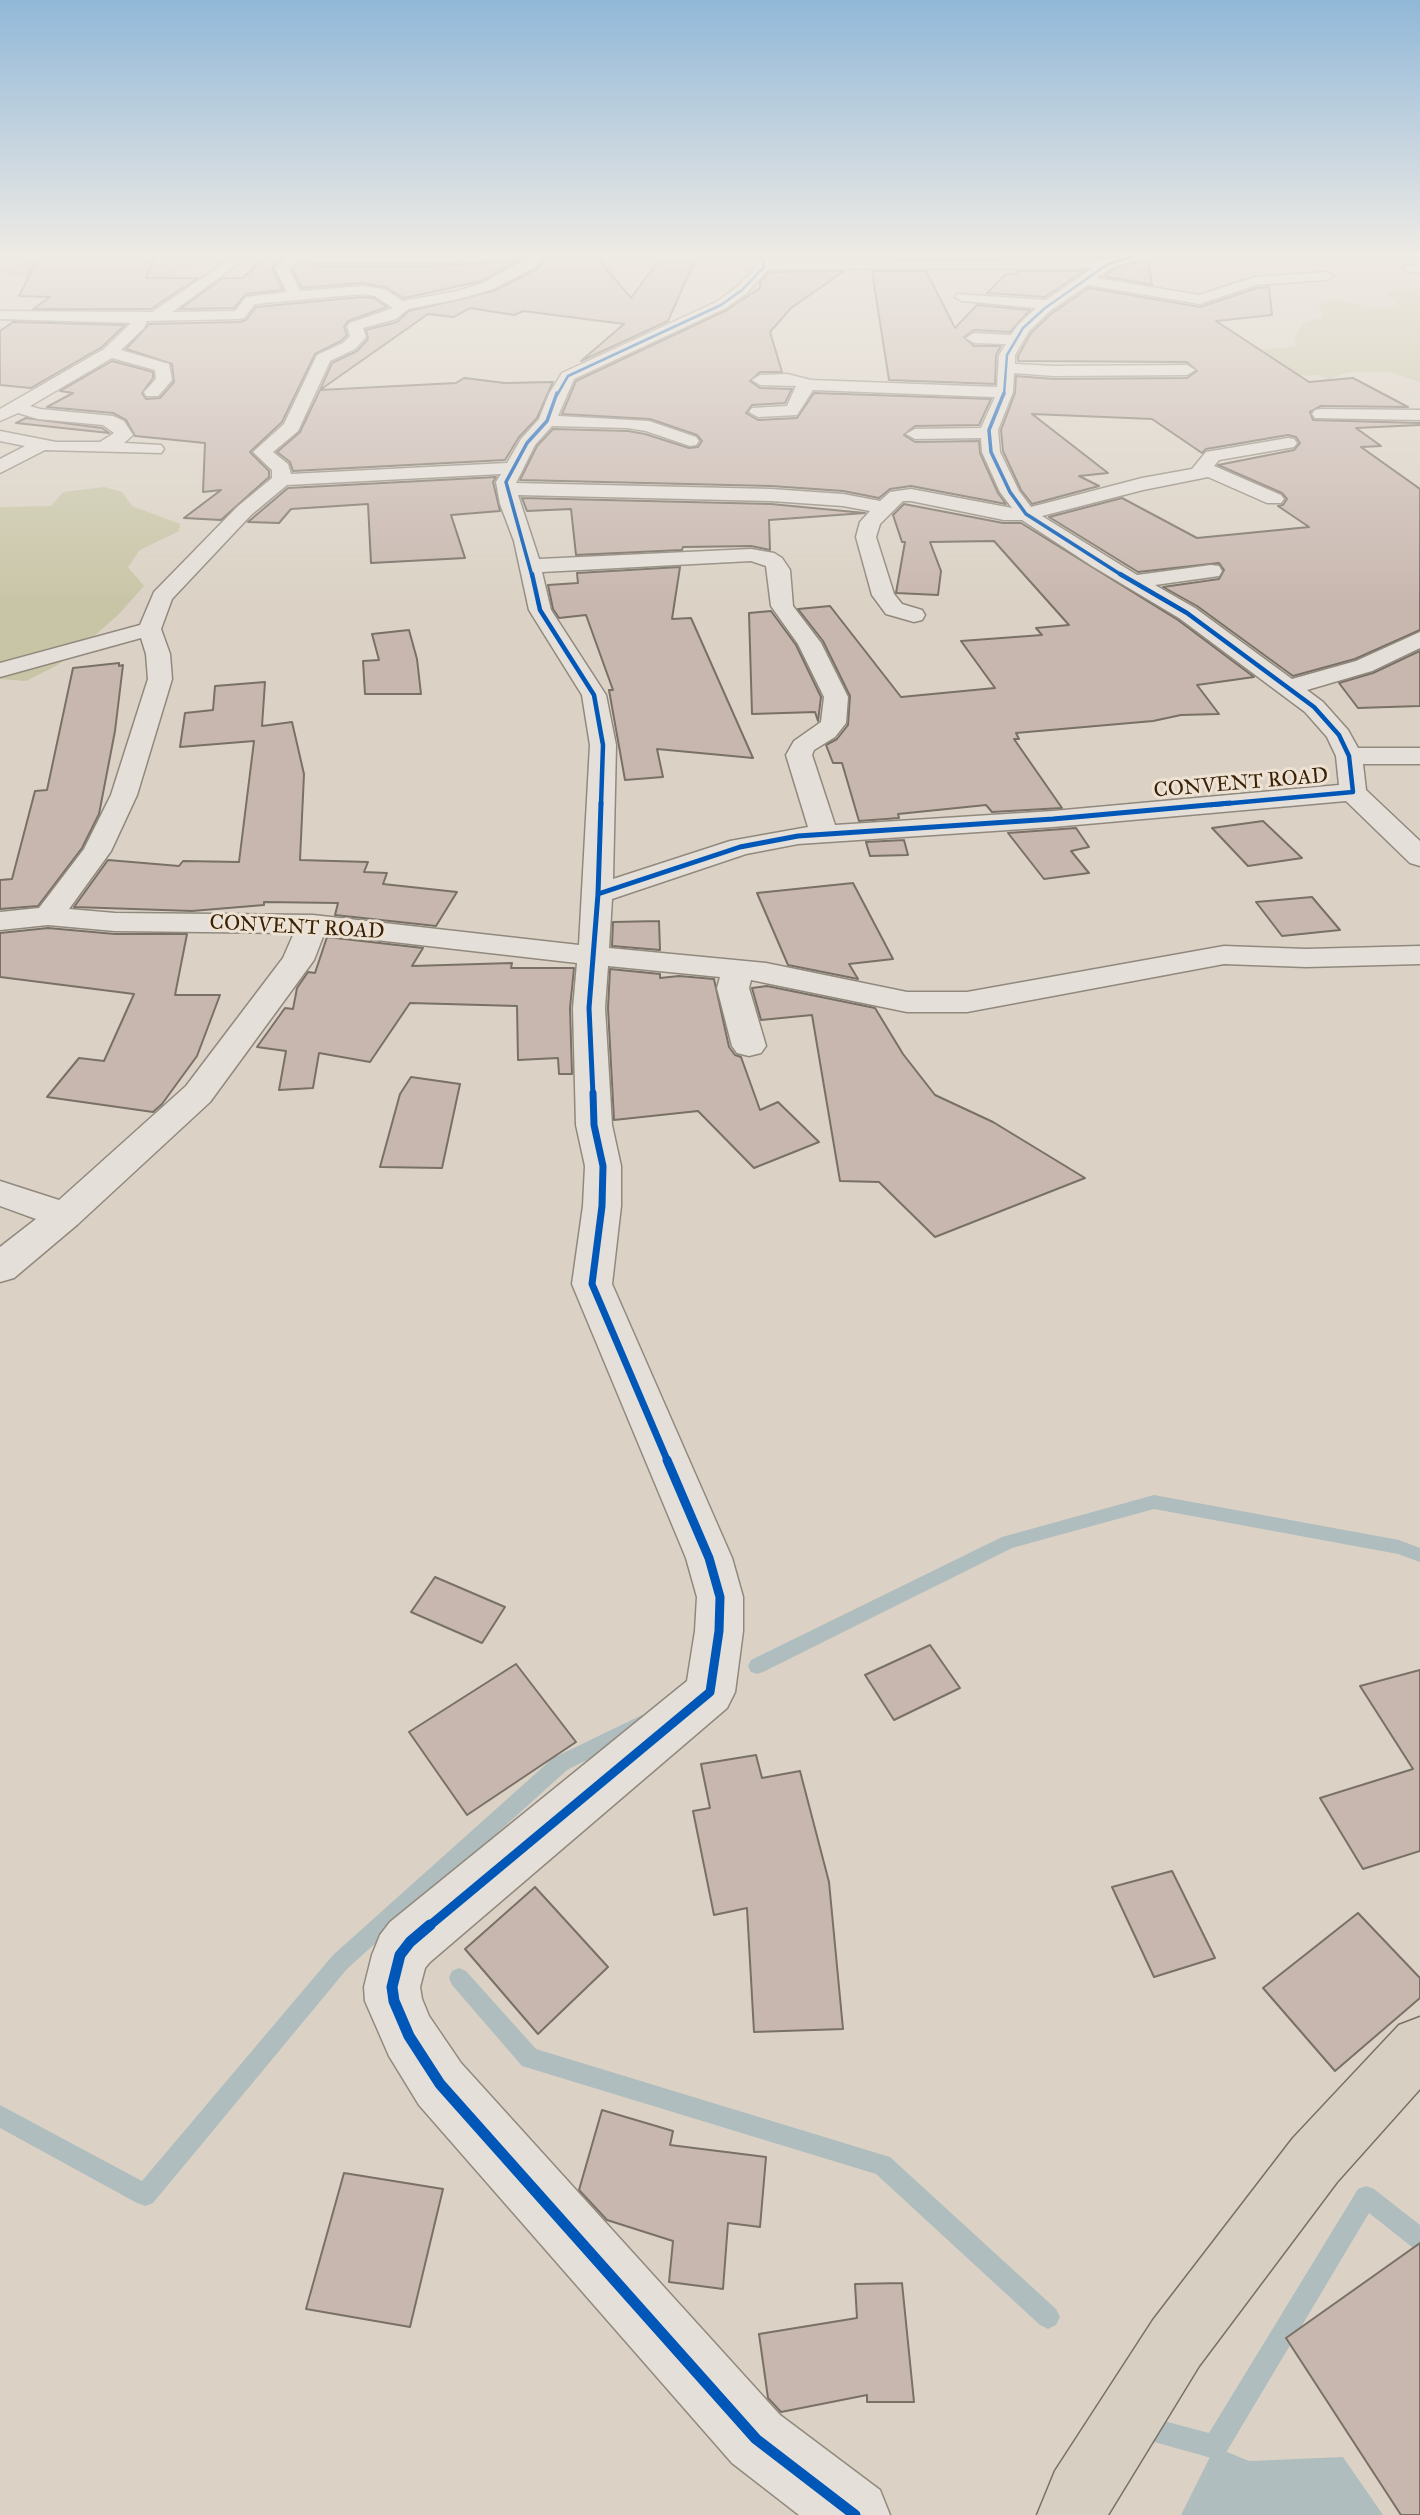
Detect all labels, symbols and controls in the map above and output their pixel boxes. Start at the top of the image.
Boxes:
street label: CONVENT ROAD [1153,764,1329,804]
street label: CONVENT ROAD [209,911,385,945]

